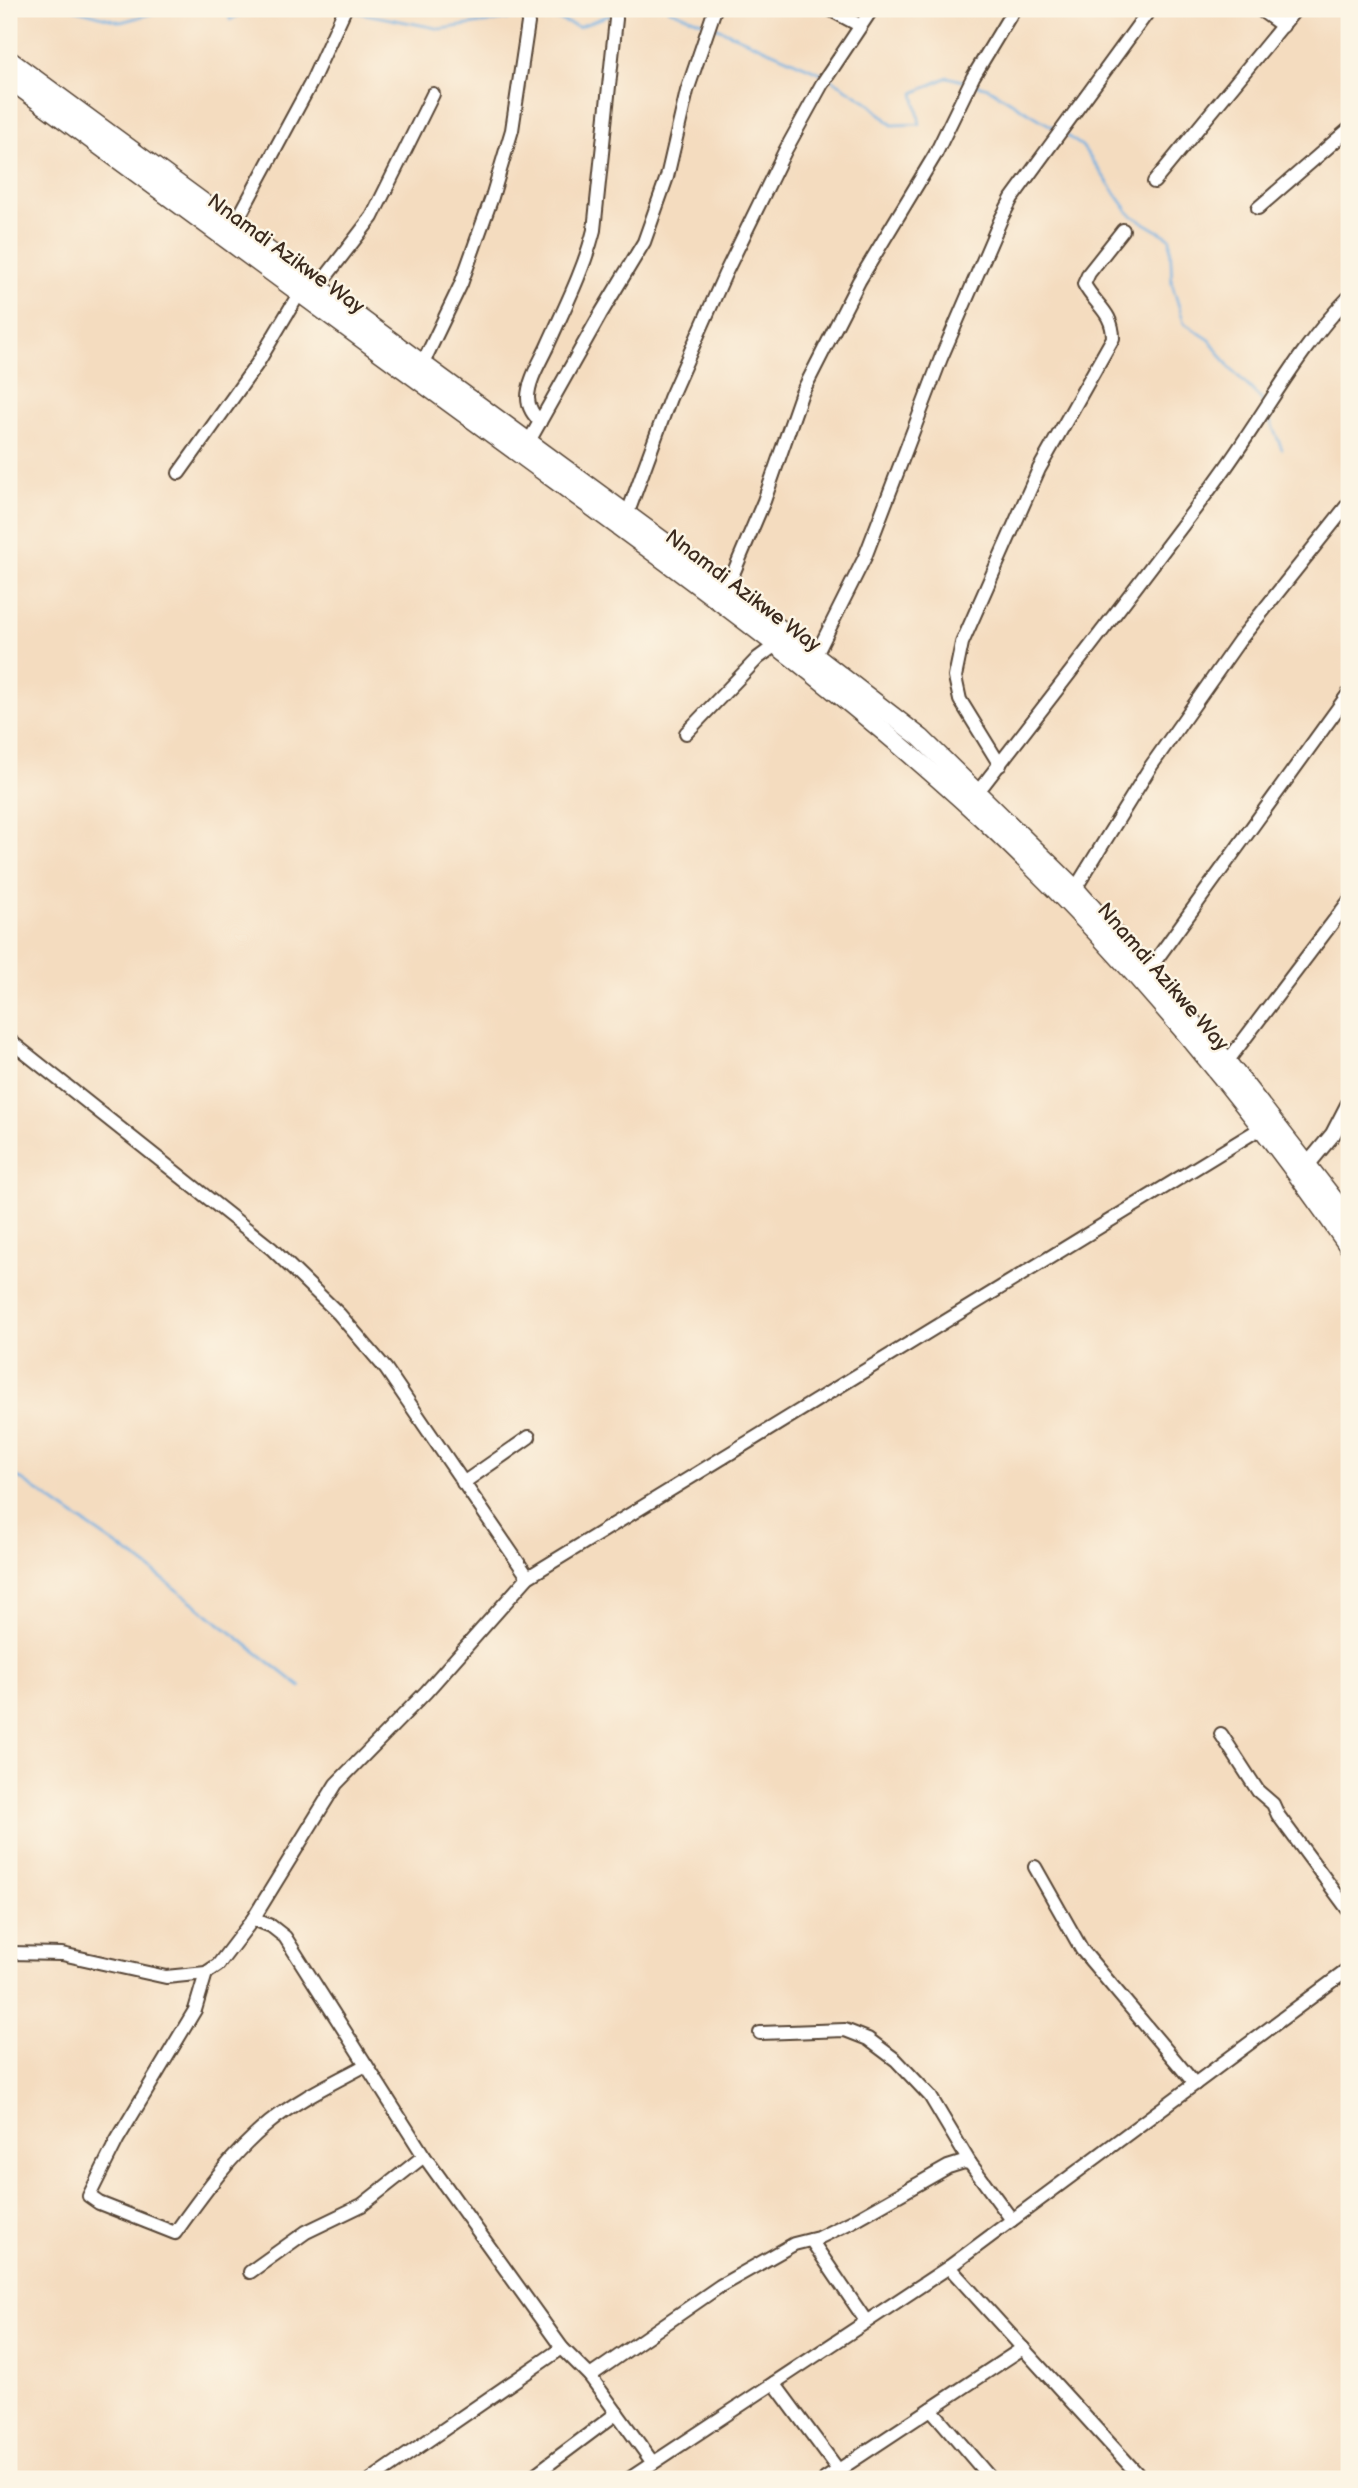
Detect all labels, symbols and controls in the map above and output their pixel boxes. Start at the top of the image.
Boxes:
street label: Nnamdi Azikwe Way [203,189,370,320]
street label: Nnamdi Azikwe Way [660,524,826,658]
street label: Nnamdi Azikwe Way [1092,898,1234,1057]

